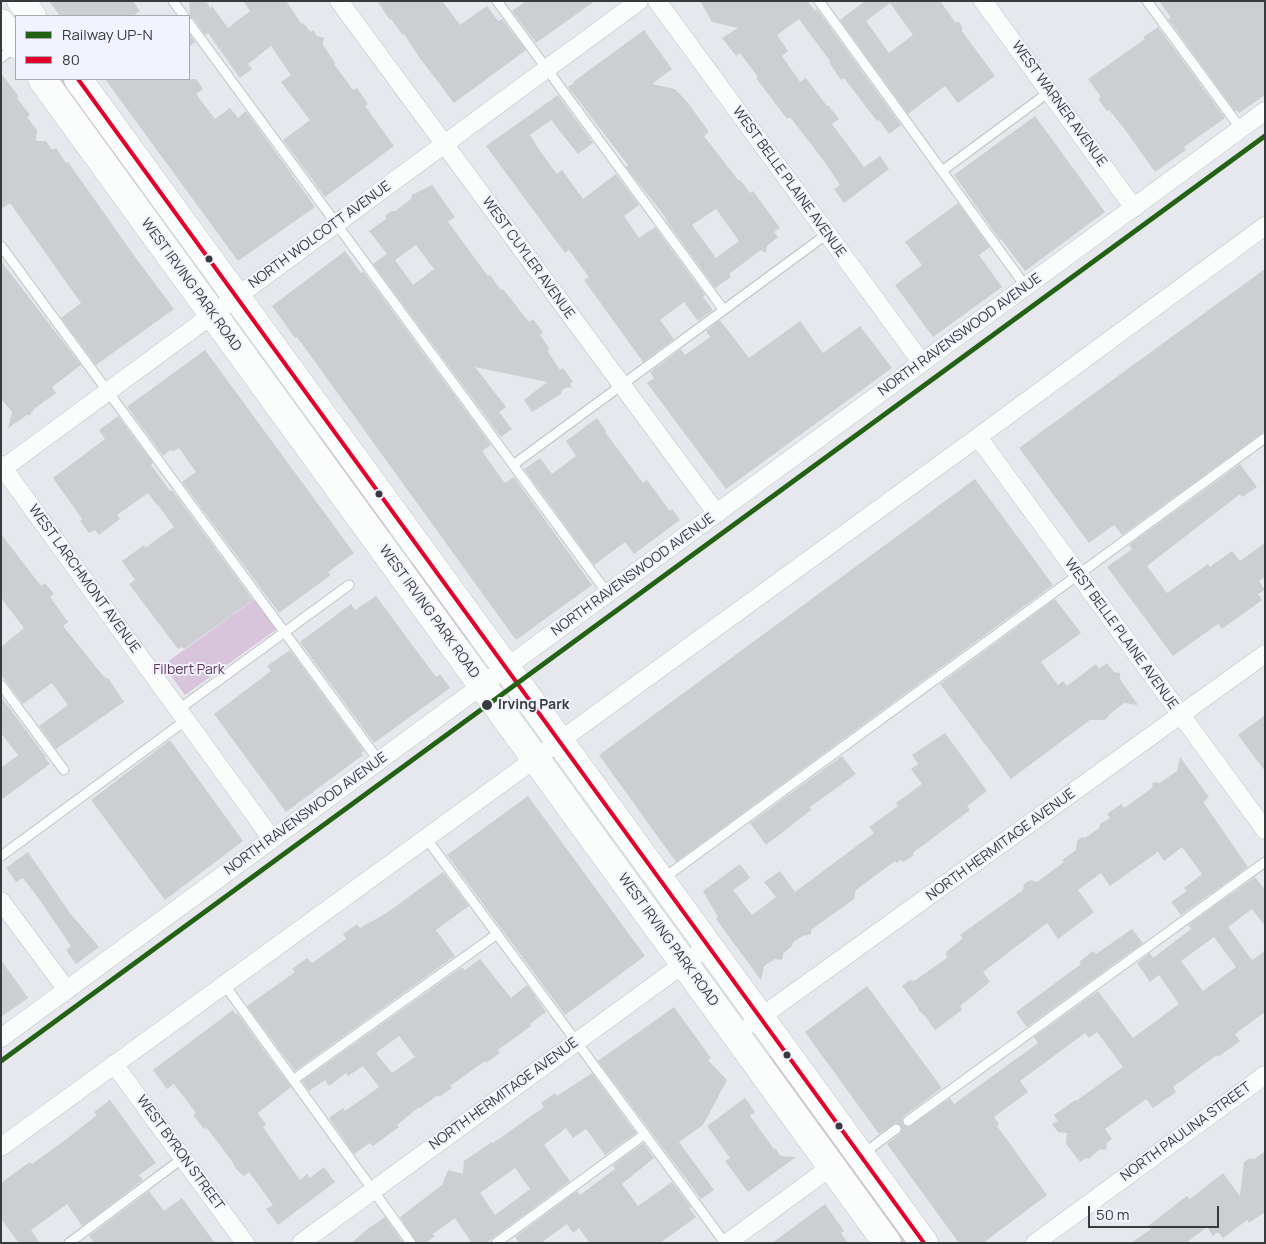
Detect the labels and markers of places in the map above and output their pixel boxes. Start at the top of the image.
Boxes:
unlabelled marker [204,254,214,264]
unlabelled marker [374,489,384,499]
place label: Irving Park [498,697,569,713]
marker: Irving Park [480,698,494,712]
unlabelled marker [782,1050,792,1060]
unlabelled marker [834,1121,844,1131]

